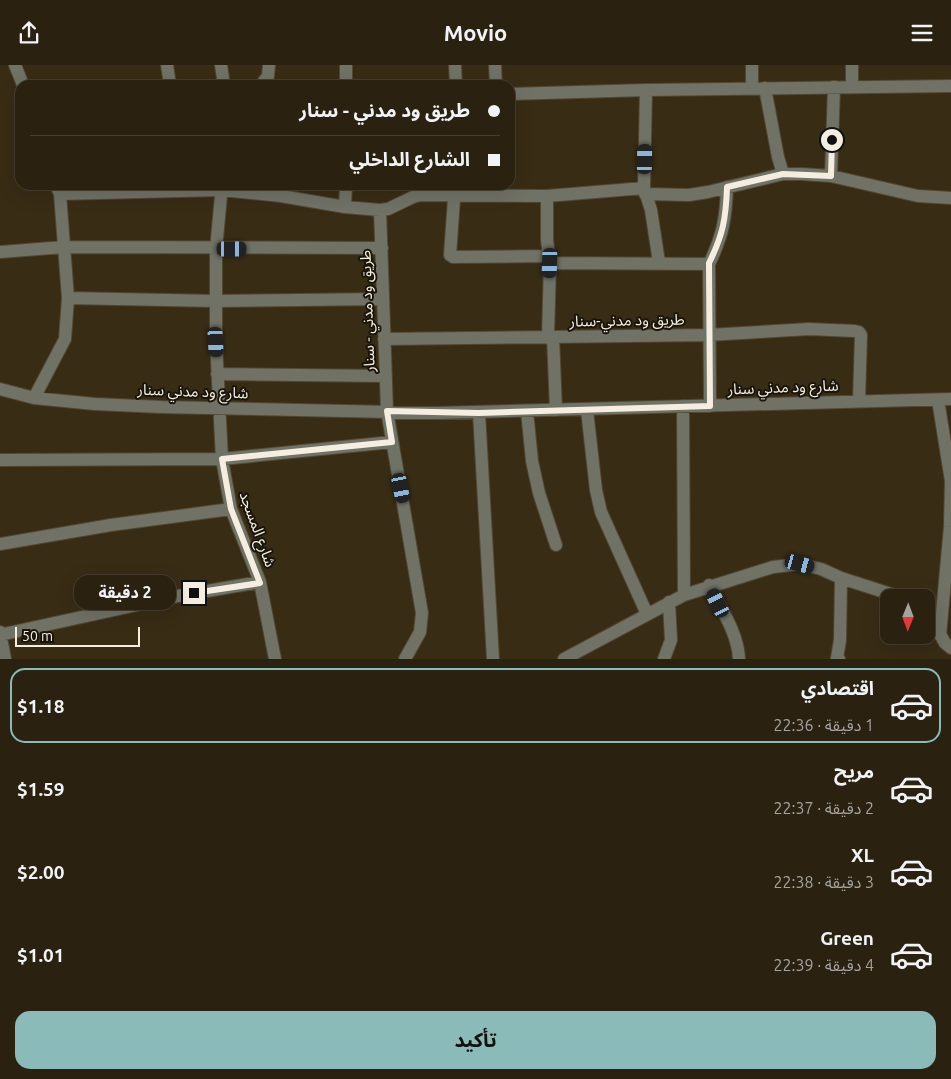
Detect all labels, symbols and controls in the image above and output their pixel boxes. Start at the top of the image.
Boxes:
icon: share [15,19,43,47]
icon: menu [908,19,936,47]
text: Movio [444,20,507,45]
text: طريق ود مدني - سنار [299,99,470,121]
route start [821,129,843,151]
car [637,144,652,174]
text: الشارع الداخلي [349,148,470,170]
car [217,242,247,257]
car [541,248,558,278]
street label: طريق ود مدني - سنار [356,250,381,373]
street label: طريق ود مدني-سنار [568,310,685,333]
car [207,327,224,357]
street label: شارع ود مدني سنار [726,377,839,401]
street label: شارع ود مدني سنار [136,381,249,405]
car [390,472,411,504]
street label: شارع المسجد [233,489,280,571]
car [783,553,816,575]
callout: 2 دقيقة [74,575,176,611]
route end [183,582,205,604]
text: 2 دقيقة [98,583,152,601]
car [704,586,731,620]
north arrow [880,589,935,644]
map controls [880,589,935,644]
scale bar [15,624,140,647]
text: 50 m [22,628,53,644]
text: اقتصادي [801,677,874,699]
icon: car [889,683,934,728]
text: $1.18 [17,695,65,717]
text: 1 دقيقة · 22:36 [774,716,874,734]
text: مريح [834,760,874,782]
icon: car [889,766,934,811]
text: $1.59 [17,778,65,800]
text: 2 دقيقة · 22:37 [774,799,874,817]
text: XL [851,844,874,866]
icon: car [889,849,934,894]
text: $2.00 [17,861,65,883]
text: 3 دقيقة · 22:38 [774,873,874,891]
text: Green [820,927,874,949]
icon: car [889,932,934,977]
text: $1.01 [17,944,65,966]
text: 4 دقيقة · 22:39 [774,956,874,974]
button: تأكيد [15,1011,936,1069]

